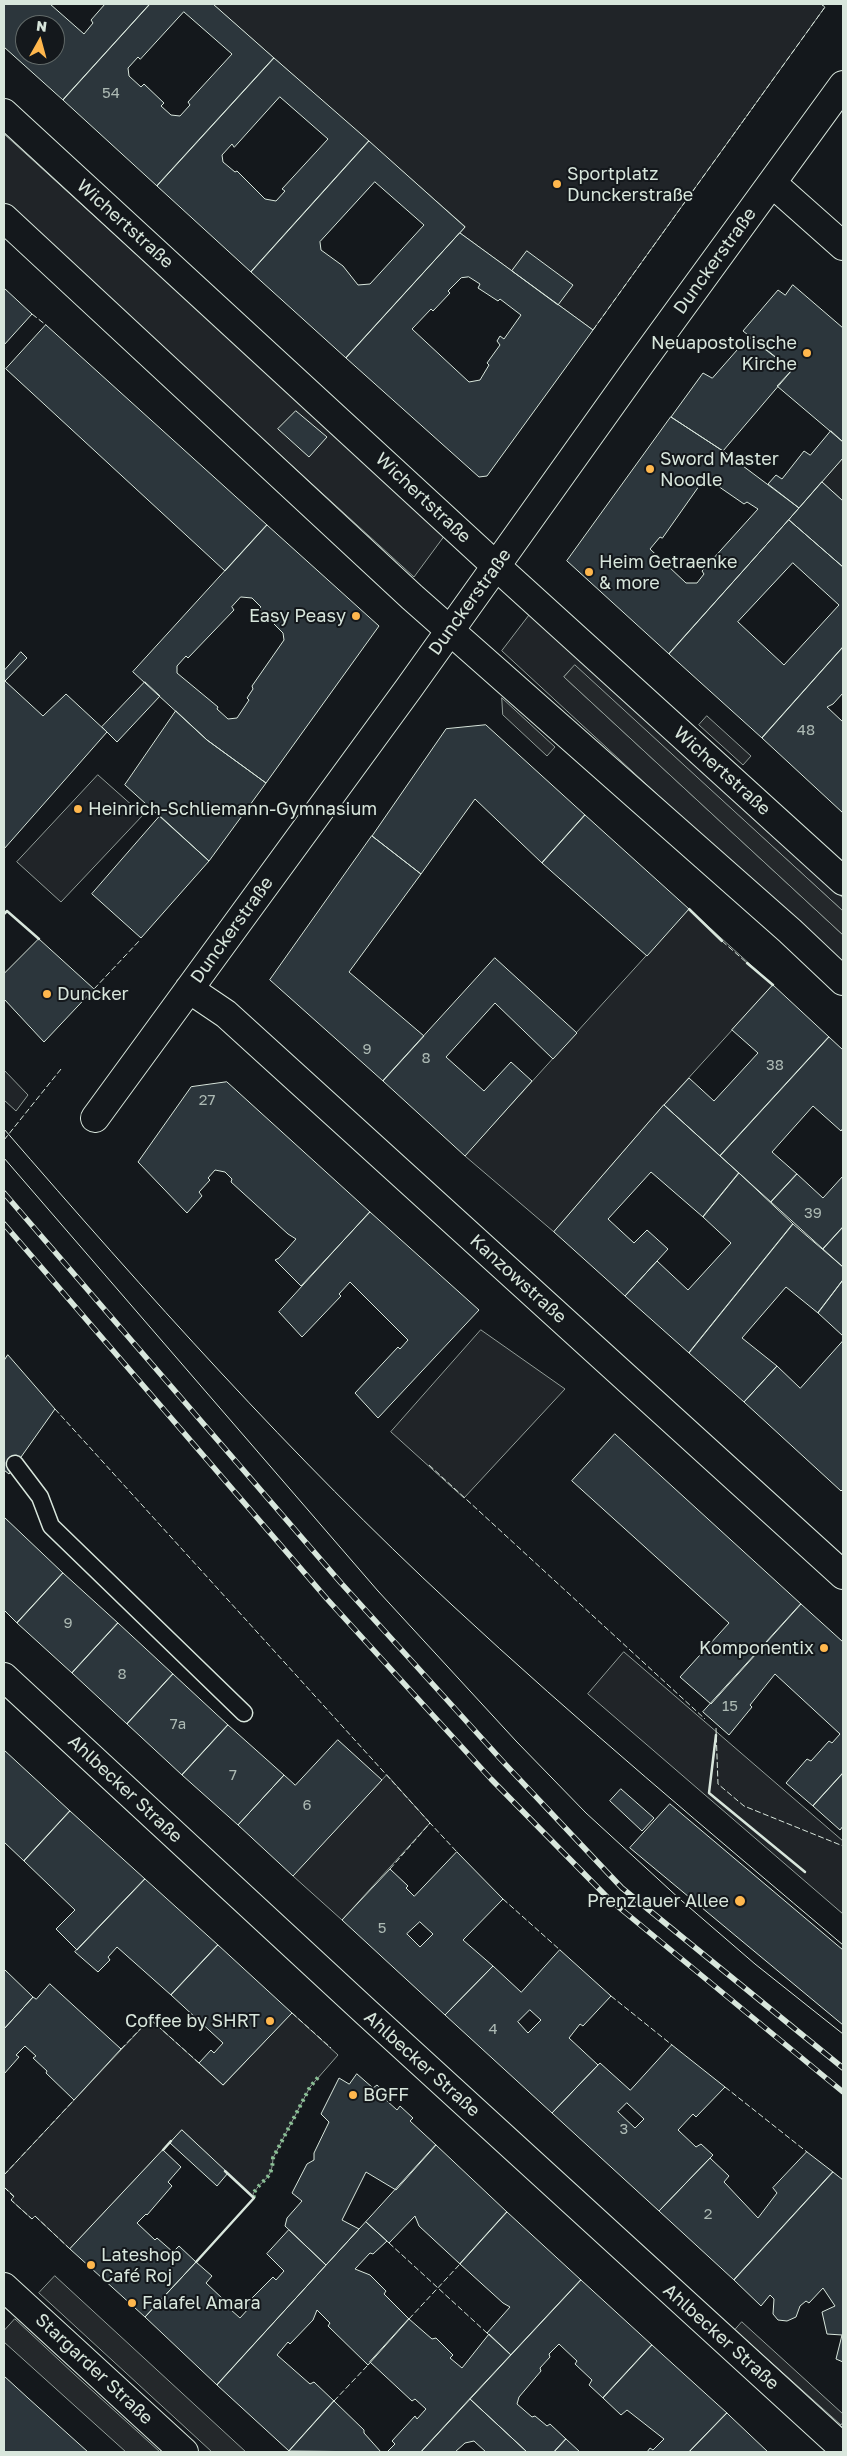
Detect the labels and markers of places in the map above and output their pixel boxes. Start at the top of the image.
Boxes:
place label: Sportplatz Dunckerstraße [567,163,693,205]
marker: Sportplatz Dunckerstraße [551,178,563,190]
place label: Neuapostolische Kirche [651,332,797,374]
marker: Neuapostolische Kirche [801,347,813,359]
place label: Sword Master Noodle [660,448,779,490]
marker: Sword Master Noodle [644,463,656,475]
place label: Heim Getraenke & more [599,551,737,594]
marker: Heim Getraenke & more [583,566,595,578]
place label: Easy Peasy [249,605,346,627]
marker: Easy Peasy [350,610,362,622]
place label: Heinrich-Schliemann-Gymnasium [88,798,377,820]
marker: Heinrich-Schliemann-Gymnasium [72,803,84,815]
place label: Duncker [57,983,129,1005]
marker: Duncker [41,988,53,1000]
place label: Komponentix [699,1637,814,1659]
marker: Komponentix [818,1642,830,1654]
place label: Prenzlauer Allee [587,1890,729,1912]
marker: Prenzlauer Allee [733,1894,747,1908]
place label: Coffee by SHRT [125,2010,260,2032]
marker: Coffee by SHRT [264,2015,276,2027]
place label: BGFF [363,2084,409,2106]
marker: BGFF [347,2089,359,2101]
place label: Lateshop Café Roj [101,2244,182,2286]
marker: Lateshop Café Roj [85,2259,97,2271]
place label: Falafel Amara [142,2292,261,2314]
marker: Falafel Amara [126,2297,138,2309]

